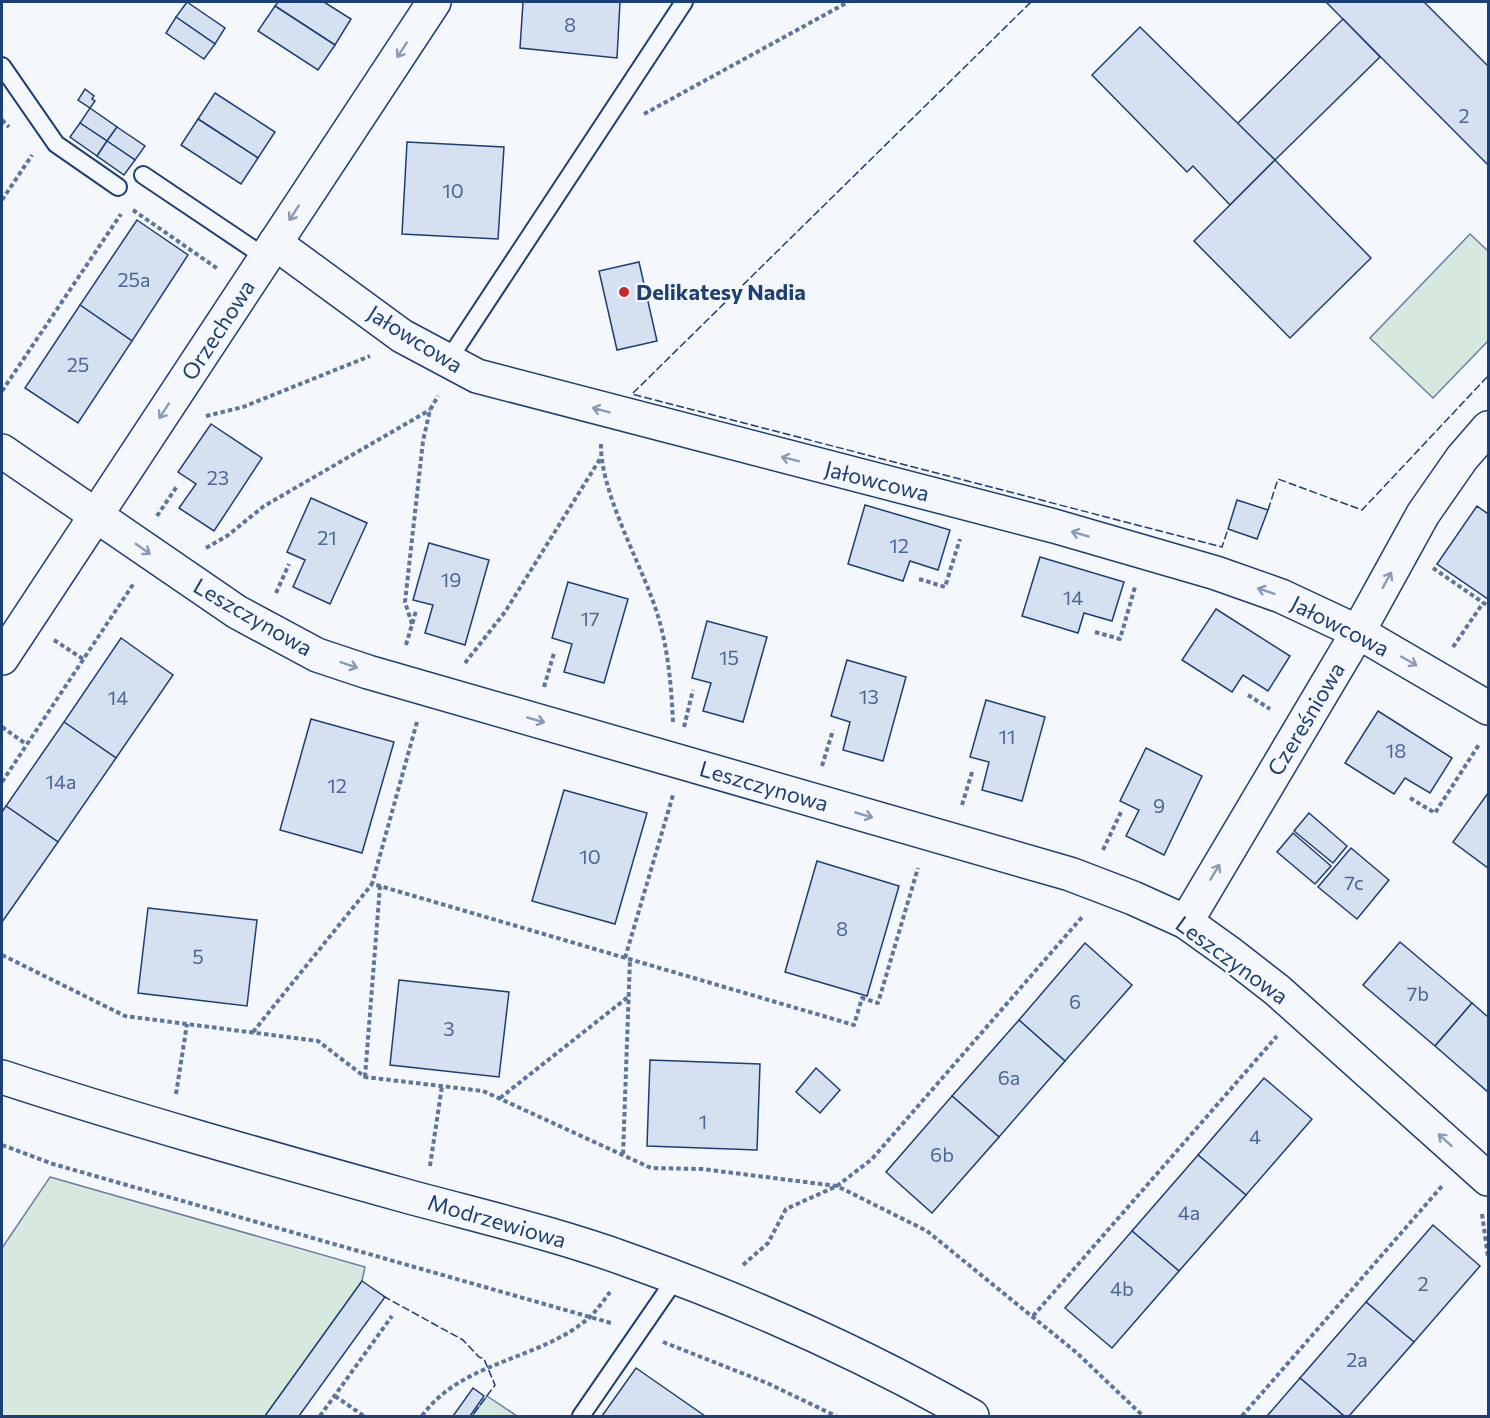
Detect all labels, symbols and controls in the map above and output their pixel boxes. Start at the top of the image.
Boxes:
house number: 8 [564,12,576,36]
one-way arrow [395,42,408,59]
house number: 2 [1458,103,1470,127]
house number: 10 [442,178,464,202]
one-way arrow [288,204,300,221]
house number: 25a [117,267,151,291]
street label: Orzechowa [175,274,260,385]
place label: Delikatesy Nadia [636,278,806,305]
marker: Delikatesy Nadia [617,285,631,299]
street label: Jałowcowa [363,299,468,378]
house number: 25 [67,352,89,376]
one-way arrow [158,402,170,419]
one-way arrow [592,404,611,416]
one-way arrow [781,452,800,464]
street label: Jałowcowa [822,454,932,507]
house number: 23 [207,465,229,489]
house number: 21 [317,525,337,549]
one-way arrow [1071,527,1090,539]
house number: 12 [889,533,909,557]
one-way arrow [135,543,151,555]
house number: 19 [441,567,461,591]
street label: Leszczynowa [189,572,317,661]
one-way arrow [1382,572,1393,590]
house number: 14 [1063,585,1083,609]
one-way arrow [1258,585,1276,596]
street label: Jałowcowa [1286,589,1394,662]
house number: 17 [580,606,600,630]
house number: 15 [719,645,739,669]
one-way arrow [1400,655,1417,667]
street label: Czereśniowa [1261,657,1350,780]
one-way arrow [339,661,358,672]
house number: 13 [859,684,879,708]
house number: 14 [108,685,128,709]
one-way arrow [526,715,545,726]
house number: 11 [998,724,1016,748]
house number: 18 [1386,738,1406,762]
street label: Leszczynowa [697,754,832,817]
house number: 14a [45,769,77,793]
house number: 12 [327,773,347,797]
house number: 9 [1153,793,1165,817]
one-way arrow [854,810,873,821]
house number: 10 [579,844,601,868]
one-way arrow [1210,864,1222,881]
house number: 7c [1344,870,1364,894]
street label: Leszczynowa [1171,910,1294,1009]
house number: 8 [836,916,848,940]
house number: 5 [192,944,204,968]
house number: 7b [1407,981,1429,1005]
house number: 6 [1069,989,1081,1013]
house number: 3 [443,1016,455,1040]
house number: 6a [998,1065,1020,1089]
house number: 1 [699,1109,707,1133]
house number: 4 [1249,1124,1261,1148]
one-way arrow [1438,1133,1453,1147]
house number: 6b [930,1142,954,1166]
street label: Modrzewiowa [425,1188,569,1253]
house number: 4a [1178,1200,1200,1224]
house number: 2 [1417,1271,1429,1295]
house number: 4b [1110,1276,1134,1300]
house number: 2a [1346,1347,1368,1371]

